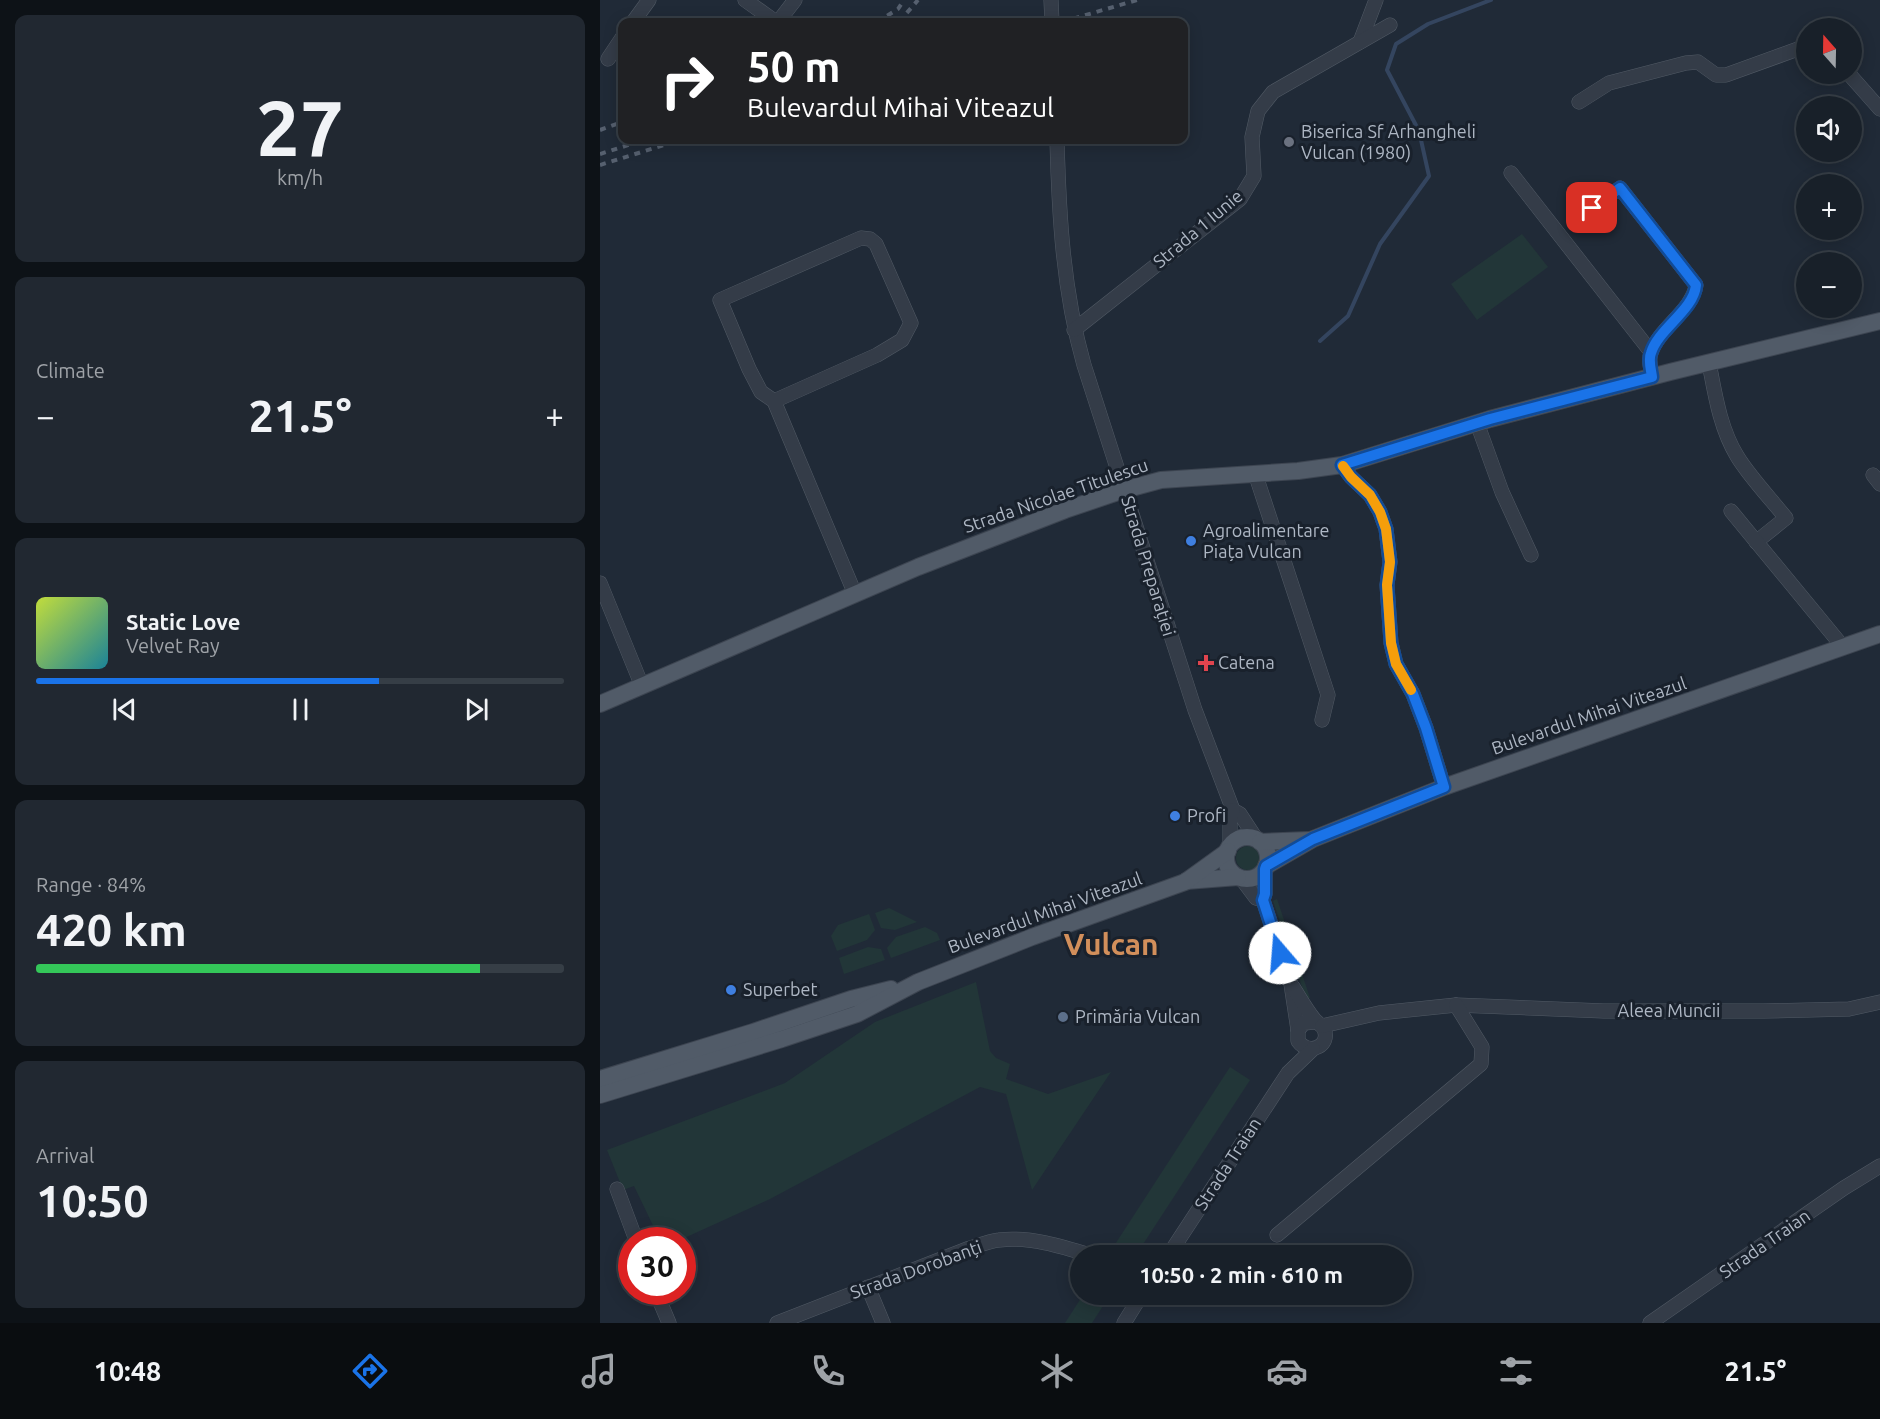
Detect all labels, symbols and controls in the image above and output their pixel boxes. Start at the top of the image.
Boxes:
north arrow [1796,18,1862,84]
map controls [1796,18,1862,318]
icon: right [648,42,726,120]
text: 50 m [747,43,841,90]
text: 27 [256,83,344,171]
text: Bulevardul Mihai Viteazul [747,92,1054,122]
button: sound [1796,96,1862,162]
place label: Biserica Sf Arhangheli Vulcan (1980) [1301,121,1476,163]
marker: Biserica Sf Arhangheli Vulcan (1980) [1282,135,1296,149]
text: km/h [277,166,323,189]
button: + [1796,174,1862,240]
pin [1566,182,1617,233]
street label: Strada 1 Iunie [1149,185,1246,271]
icon: arrive [1575,191,1608,224]
button: − [1796,252,1862,318]
text: Climate [36,359,105,382]
text: 21.5° [248,390,352,441]
text: − [36,397,55,434]
text: + [545,397,564,434]
street label: Strada Nicolae Titulescu [961,454,1151,536]
street label: Strada Preparației [1118,493,1180,638]
place label: Agroalimentare Piața Vulcan [1203,520,1330,561]
marker: Agroalimentare Piața Vulcan [1184,534,1198,548]
text: Static Love [126,609,241,634]
text: Velvet Ray [126,634,220,657]
place label: Catena [1218,652,1275,672]
marker: Catena [1199,656,1213,670]
street label: Bulevardul Mihai Viteazul [1489,672,1689,758]
icon: previous [108,693,141,726]
icon: pause [284,693,317,726]
icon: next [460,693,493,726]
place label: Profi [1187,805,1226,825]
marker: Profi [1168,809,1182,823]
street label: Bulevardul Mihai Viteazul [945,868,1145,956]
text: Range · 84% [36,873,146,896]
text: 420 km [36,904,187,955]
position arrow [1248,921,1312,985]
district label: Vulcan [1063,927,1159,961]
place label: Superbet [743,979,818,999]
marker: Superbet [724,983,738,997]
street label: Aleea Muncii [1618,1000,1720,1020]
place label: Primăria Vulcan [1075,1006,1200,1026]
marker: Primăria Vulcan [1056,1010,1070,1024]
street label: Strada Traian [1190,1114,1264,1213]
text: Arrival [36,1144,94,1167]
text: 10:50 [36,1175,149,1226]
street label: Strada Traian [1715,1205,1814,1282]
speed limit sign: 30 [618,1227,696,1305]
street label: Strada Dorobanți [847,1236,984,1302]
text: 10:50 · 2 min · 610 m [1139,1262,1343,1287]
icon: directions [349,1350,391,1392]
icon: music [578,1350,620,1392]
icon: phone [807,1350,849,1392]
icon: climate [1036,1350,1078,1392]
icon: car [1266,1350,1308,1392]
icon: filters [1495,1350,1537,1392]
text: 10:48 [94,1356,161,1386]
text: 21.5° [1724,1356,1786,1386]

